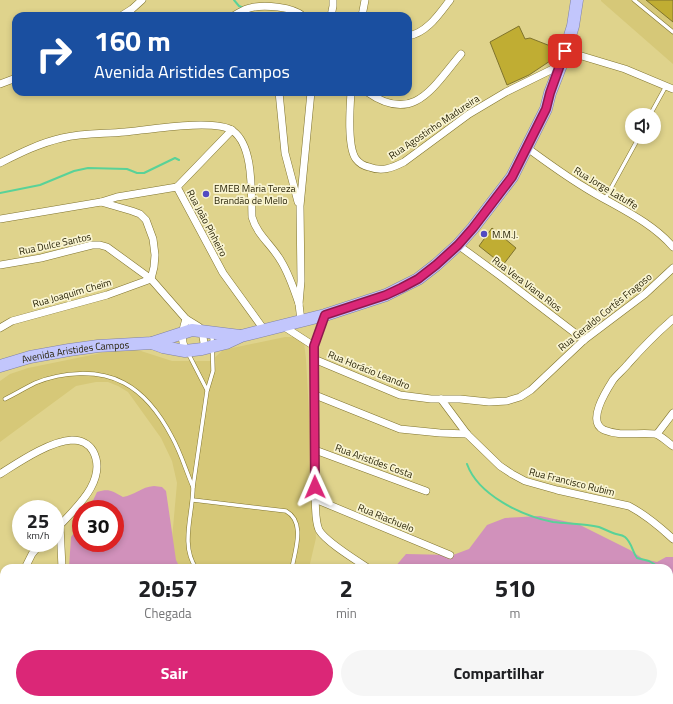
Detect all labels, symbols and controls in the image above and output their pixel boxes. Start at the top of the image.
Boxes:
text: 160 m [94,19,171,62]
icon: right [28,28,80,80]
pin [548,34,582,68]
icon: arrive [554,40,576,62]
text: Avenida Aristides Campos [94,58,290,85]
street label: Rua Agostinho Madureira [386,91,482,163]
map controls [625,108,661,144]
button: sound [625,108,661,144]
street label: Rua Jorge Latuffe [571,163,641,213]
place label: EMEB Maria Tereza Brandão de Mello [214,181,295,208]
street label: Rua João Pinheiro [183,187,231,259]
marker: EMEB Maria Tereza Brandão de Mello [201,189,211,199]
place label: M.M.J. [492,227,518,242]
street label: Rua Dulce Santos [18,229,93,259]
marker: M.M.J. [479,229,489,239]
street label: Rua Vera Viana Rios [489,253,565,315]
street label: Rua Geraldo Cortês Fragoso [555,269,655,355]
street label: Rua Joaquim Cheim [31,275,113,311]
street label: Avenida Aristides Campos [19,337,130,367]
street label: Rua Horácio Leandro [326,347,412,393]
street label: Rua Aristídes Costa [333,440,415,482]
street label: Rua Francisco Rubim [528,464,616,500]
position arrow [294,466,336,508]
speed limit sign: 30 [72,500,124,552]
street label: Rua Riachuelo [356,500,416,536]
text: 25 [27,505,49,536]
text: km/h [27,528,49,543]
text: 20:57 [138,570,198,606]
text: 2 [340,570,353,606]
text: 510 [495,570,535,606]
text: Chegada [144,603,192,623]
text: min [336,603,357,623]
text: m [509,603,520,623]
button: Sair [16,650,333,696]
button: Compartilhar [341,650,657,696]

